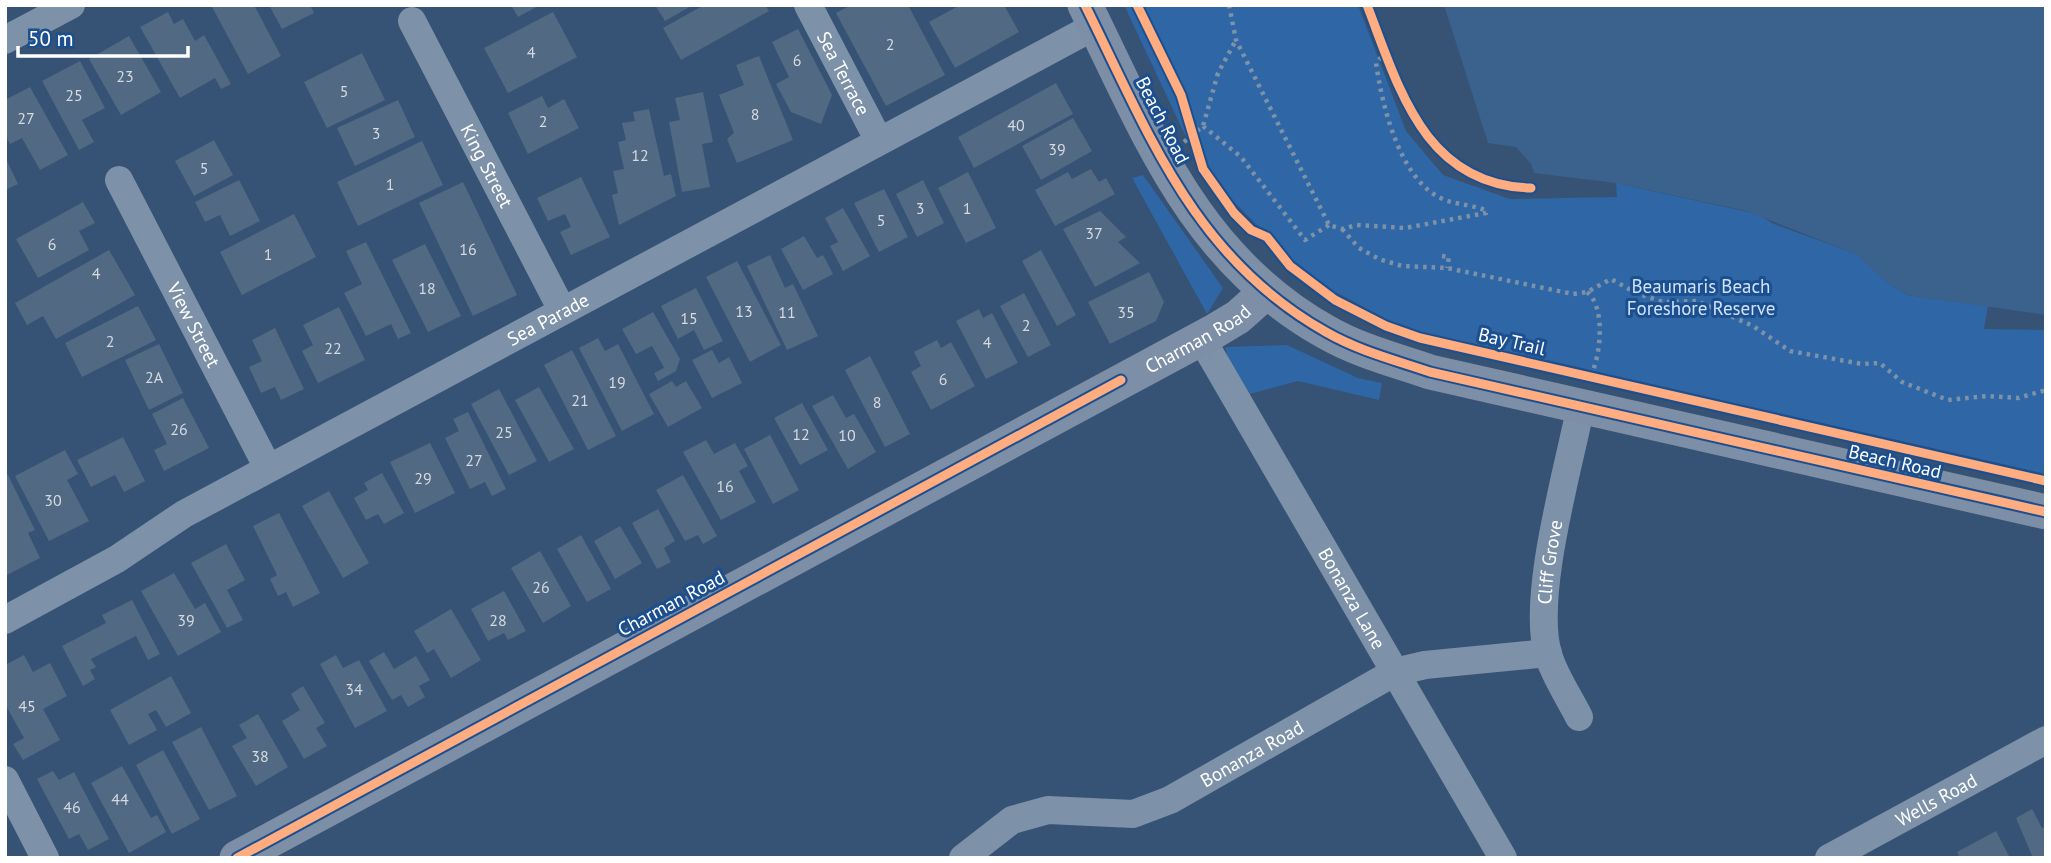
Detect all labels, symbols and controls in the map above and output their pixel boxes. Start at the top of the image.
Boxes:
scale bar [18,14,187,58]
text: 50 m [28,25,74,52]
street label: Sea Terrace [812,27,875,119]
house number: 2 [886,34,894,54]
house number: 4 [527,42,536,62]
house number: 6 [793,50,801,70]
house number: 23 [116,66,134,86]
street label: Beach Road [1131,72,1195,168]
house number: 5 [340,81,348,101]
house number: 25 [65,85,83,105]
house number: 8 [751,104,759,124]
house number: 27 [17,108,35,128]
house number: 2 [539,111,547,131]
house number: 40 [1007,115,1025,135]
street label: King Street [455,120,519,212]
house number: 3 [372,123,380,143]
house number: 39 [1048,139,1066,159]
house number: 12 [631,145,649,165]
house number: 5 [200,158,208,178]
house number: 1 [386,174,394,194]
house number: 3 [916,198,924,218]
house number: 1 [963,198,971,218]
house number: 5 [877,210,885,230]
house number: 37 [1085,223,1103,243]
house number: 6 [48,234,56,254]
house number: 16 [459,239,477,259]
house number: 1 [264,244,272,264]
house number: 4 [92,263,101,283]
park label: Beaumaris Beach Foreshore Reserve [1627,274,1775,320]
street label: View Street [162,277,226,372]
house number: 18 [418,278,436,298]
street label: Sea Parade [503,287,593,351]
street label: Charman Road [1141,299,1256,378]
house number: 13 [735,301,753,321]
house number: 11 [778,302,796,322]
house number: 35 [1117,302,1135,322]
house number: 15 [680,308,698,328]
house number: 2 [1022,315,1030,335]
street label: Bay Trail [1476,322,1548,360]
house number: 2 [106,331,114,351]
house number: 4 [983,332,992,352]
house number: 22 [324,338,342,358]
house number: 2A [145,367,164,387]
house number: 6 [939,369,947,389]
house number: 19 [608,372,626,392]
house number: 21 [571,390,589,410]
house number: 8 [873,392,881,412]
house number: 26 [170,419,188,439]
house number: 25 [495,422,513,442]
house number: 12 [792,424,810,444]
house number: 10 [838,425,856,445]
street label: Beach Road [1846,439,1944,483]
house number: 27 [465,450,483,470]
house number: 29 [414,468,432,488]
house number: 16 [716,476,734,496]
house number: 30 [44,490,62,510]
street label: Cliff Grove [1532,518,1568,605]
street label: Bonanza Lane [1313,543,1391,653]
street label: Charman Road [613,565,729,641]
house number: 26 [532,577,550,597]
house number: 39 [177,610,195,630]
house number: 28 [489,610,507,630]
house number: 34 [345,679,363,699]
house number: 45 [18,696,36,716]
street label: Bonanza Road [1196,715,1308,792]
house number: 38 [251,746,269,766]
street label: Wells Road [1891,768,1981,832]
house number: 44 [111,789,129,809]
house number: 46 [63,797,81,817]

